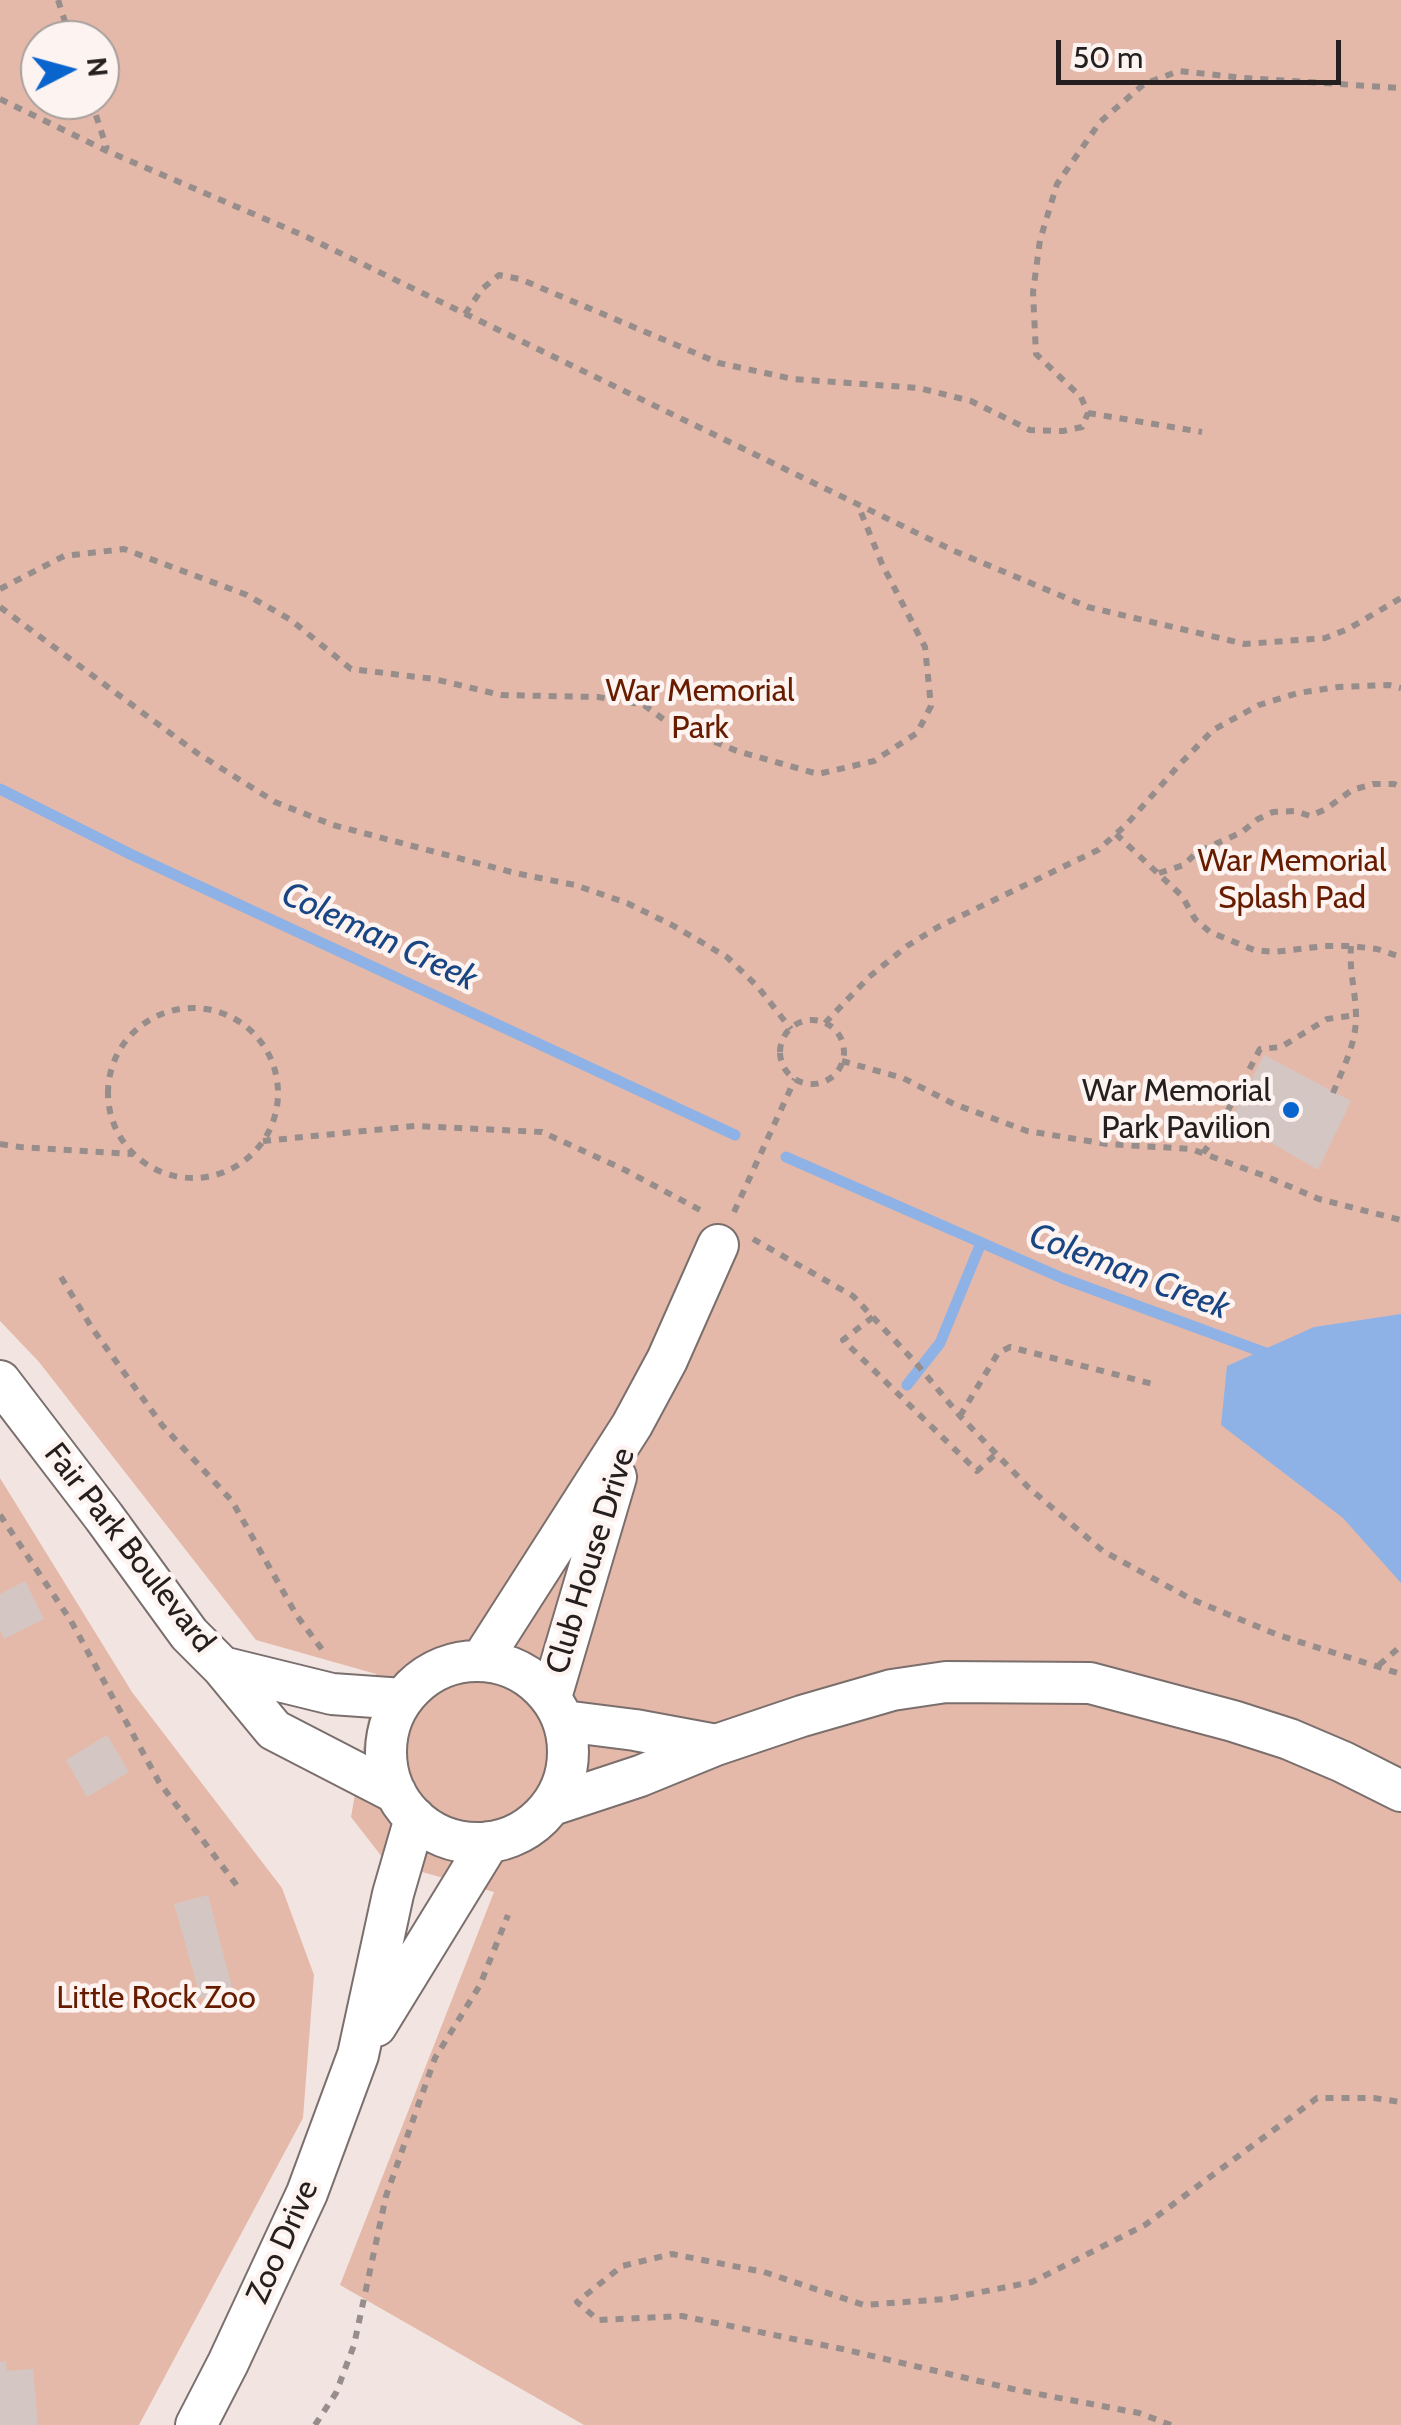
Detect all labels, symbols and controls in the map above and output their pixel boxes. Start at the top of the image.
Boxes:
north arrow [20,20,120,120]
scale bar [1061,20,1346,82]
text: 50 m [1073,39,1143,76]
text: N [80,55,116,79]
park label: War Memorial Park [605,673,795,748]
park label: War Memorial Splash Pad [1197,843,1387,918]
water label: Coleman Creek [275,873,483,1001]
place label: War Memorial Park Pavilion [1082,1073,1271,1148]
marker: War Memorial Park Pavilion [1280,1099,1302,1121]
water label: Coleman Creek [1023,1215,1235,1329]
street label: Fair Park Boulevard [35,1436,223,1660]
street label: Club House Drive [538,1443,644,1679]
park label: Little Rock Zoo [56,1980,256,2018]
street label: Zoo Drive [239,2174,327,2310]

